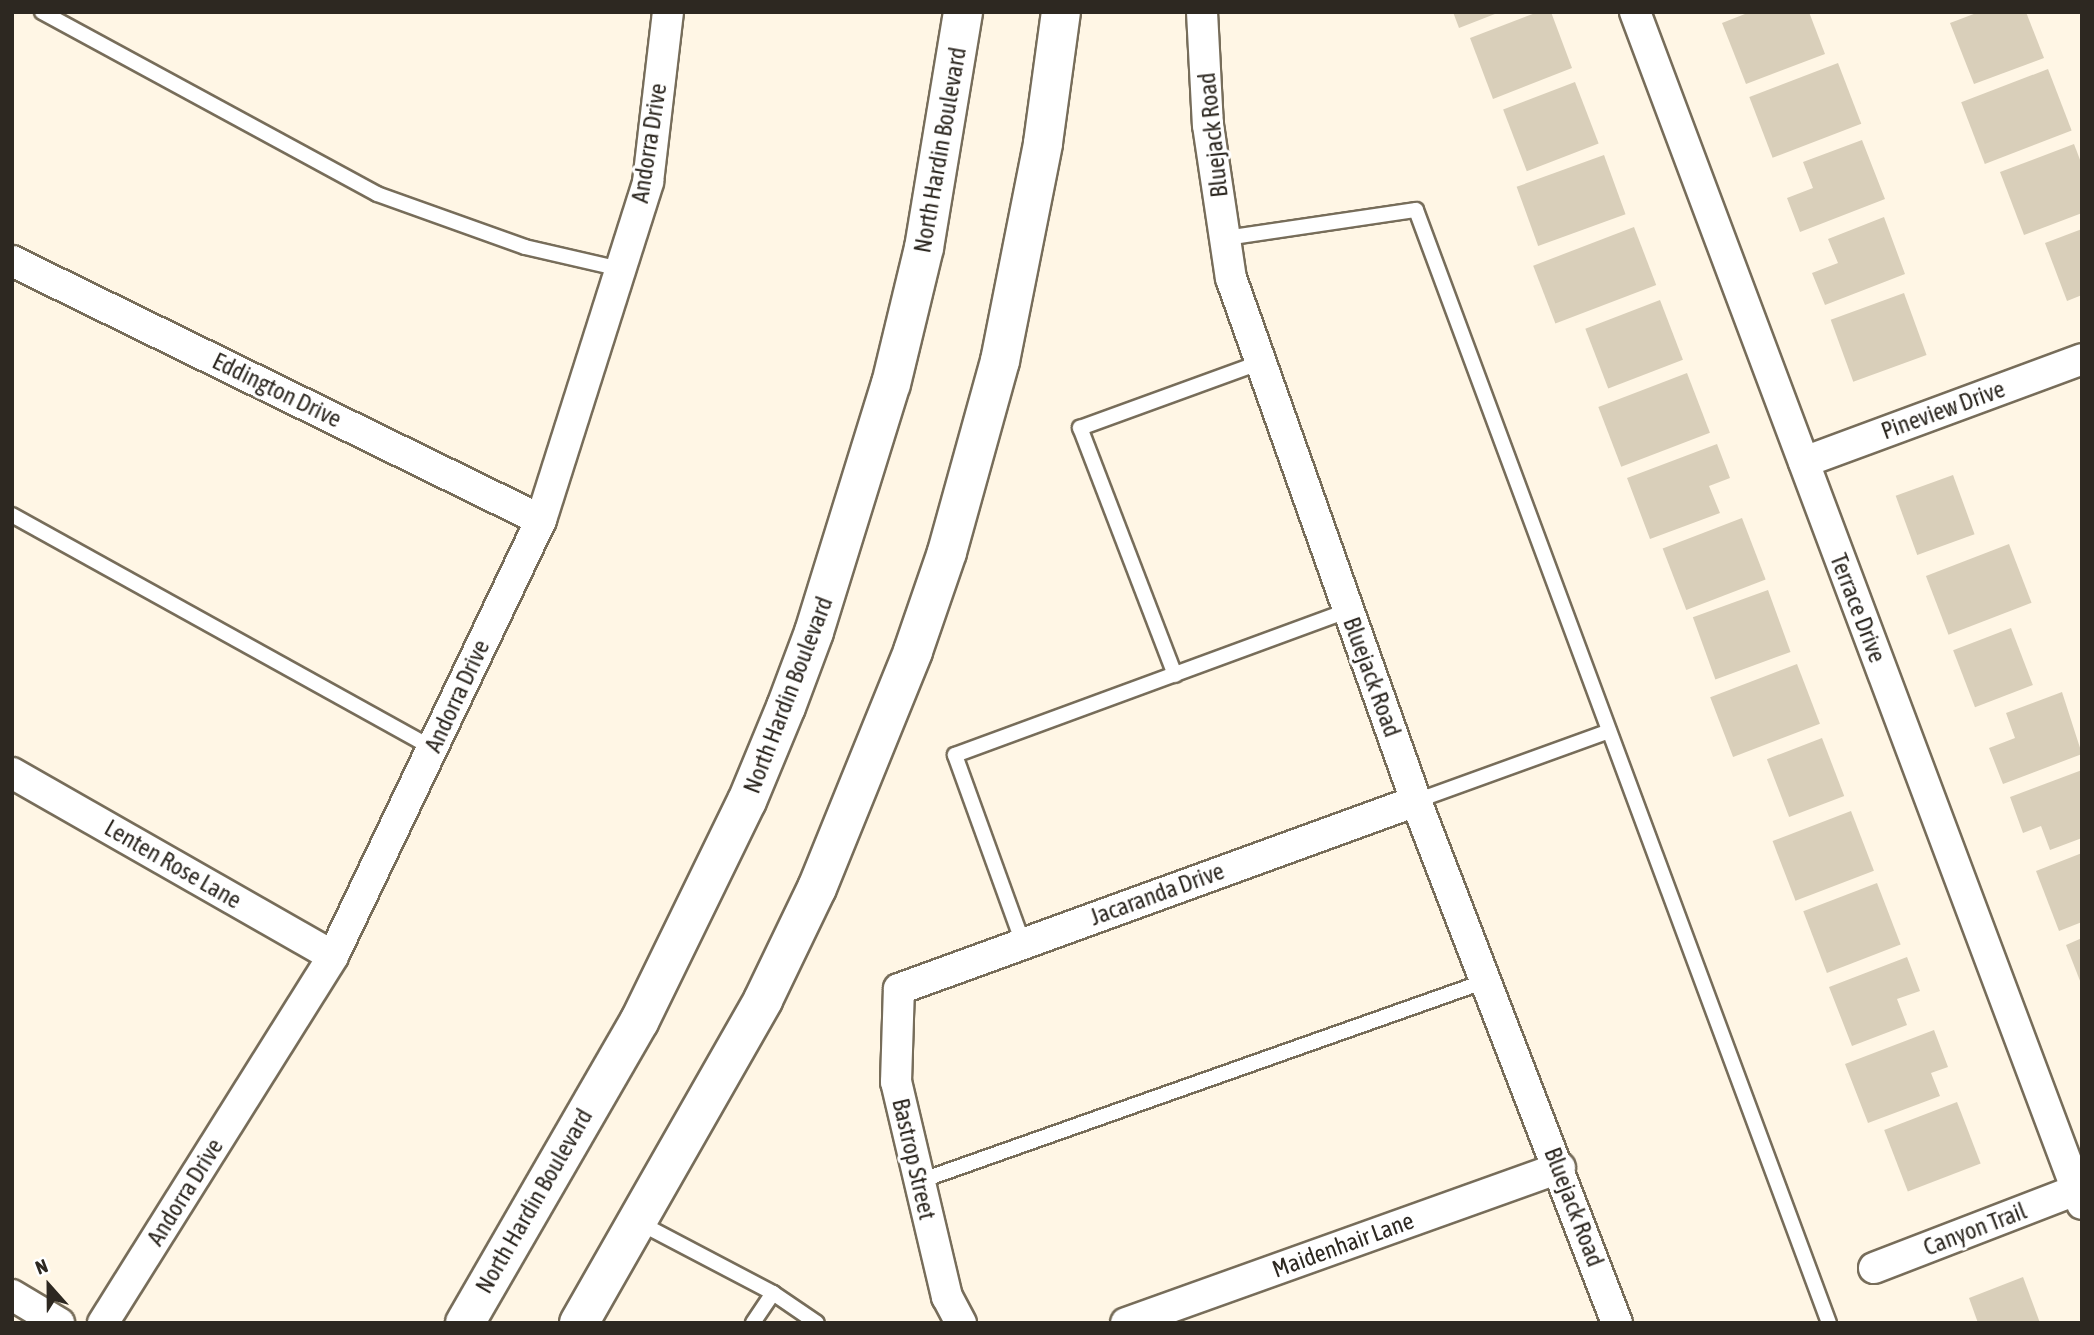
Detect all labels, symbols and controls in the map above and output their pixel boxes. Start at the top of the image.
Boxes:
street label: North Hardin Boulevard [908,45,972,255]
street label: Bluejack Road [1192,71,1234,199]
street label: Andorra Drive [625,81,673,205]
street label: Eddington Drive [208,346,346,434]
street label: Pineview Drive [1877,374,2009,446]
street label: Terrace Drive [1824,549,1892,667]
street label: North Hardin Boulevard [737,593,839,797]
street label: Bluejack Road [1337,613,1407,741]
street label: Andorra Drive [418,635,496,757]
street label: Lenten Rose Lane [99,813,247,915]
street label: Jacaranda Drive [1086,856,1228,932]
street label: Bastrop Street [886,1096,942,1222]
street label: North Hardin Boulevard [469,1104,599,1298]
street label: Andorra Drive [141,1133,229,1251]
street label: Bluejack Road [1538,1143,1610,1271]
street label: Canyon Trail [1919,1196,2031,1262]
street label: Maidenhair Lane [1268,1206,1418,1284]
north arrow [14,1251,84,1321]
text: N [32,1254,51,1279]

